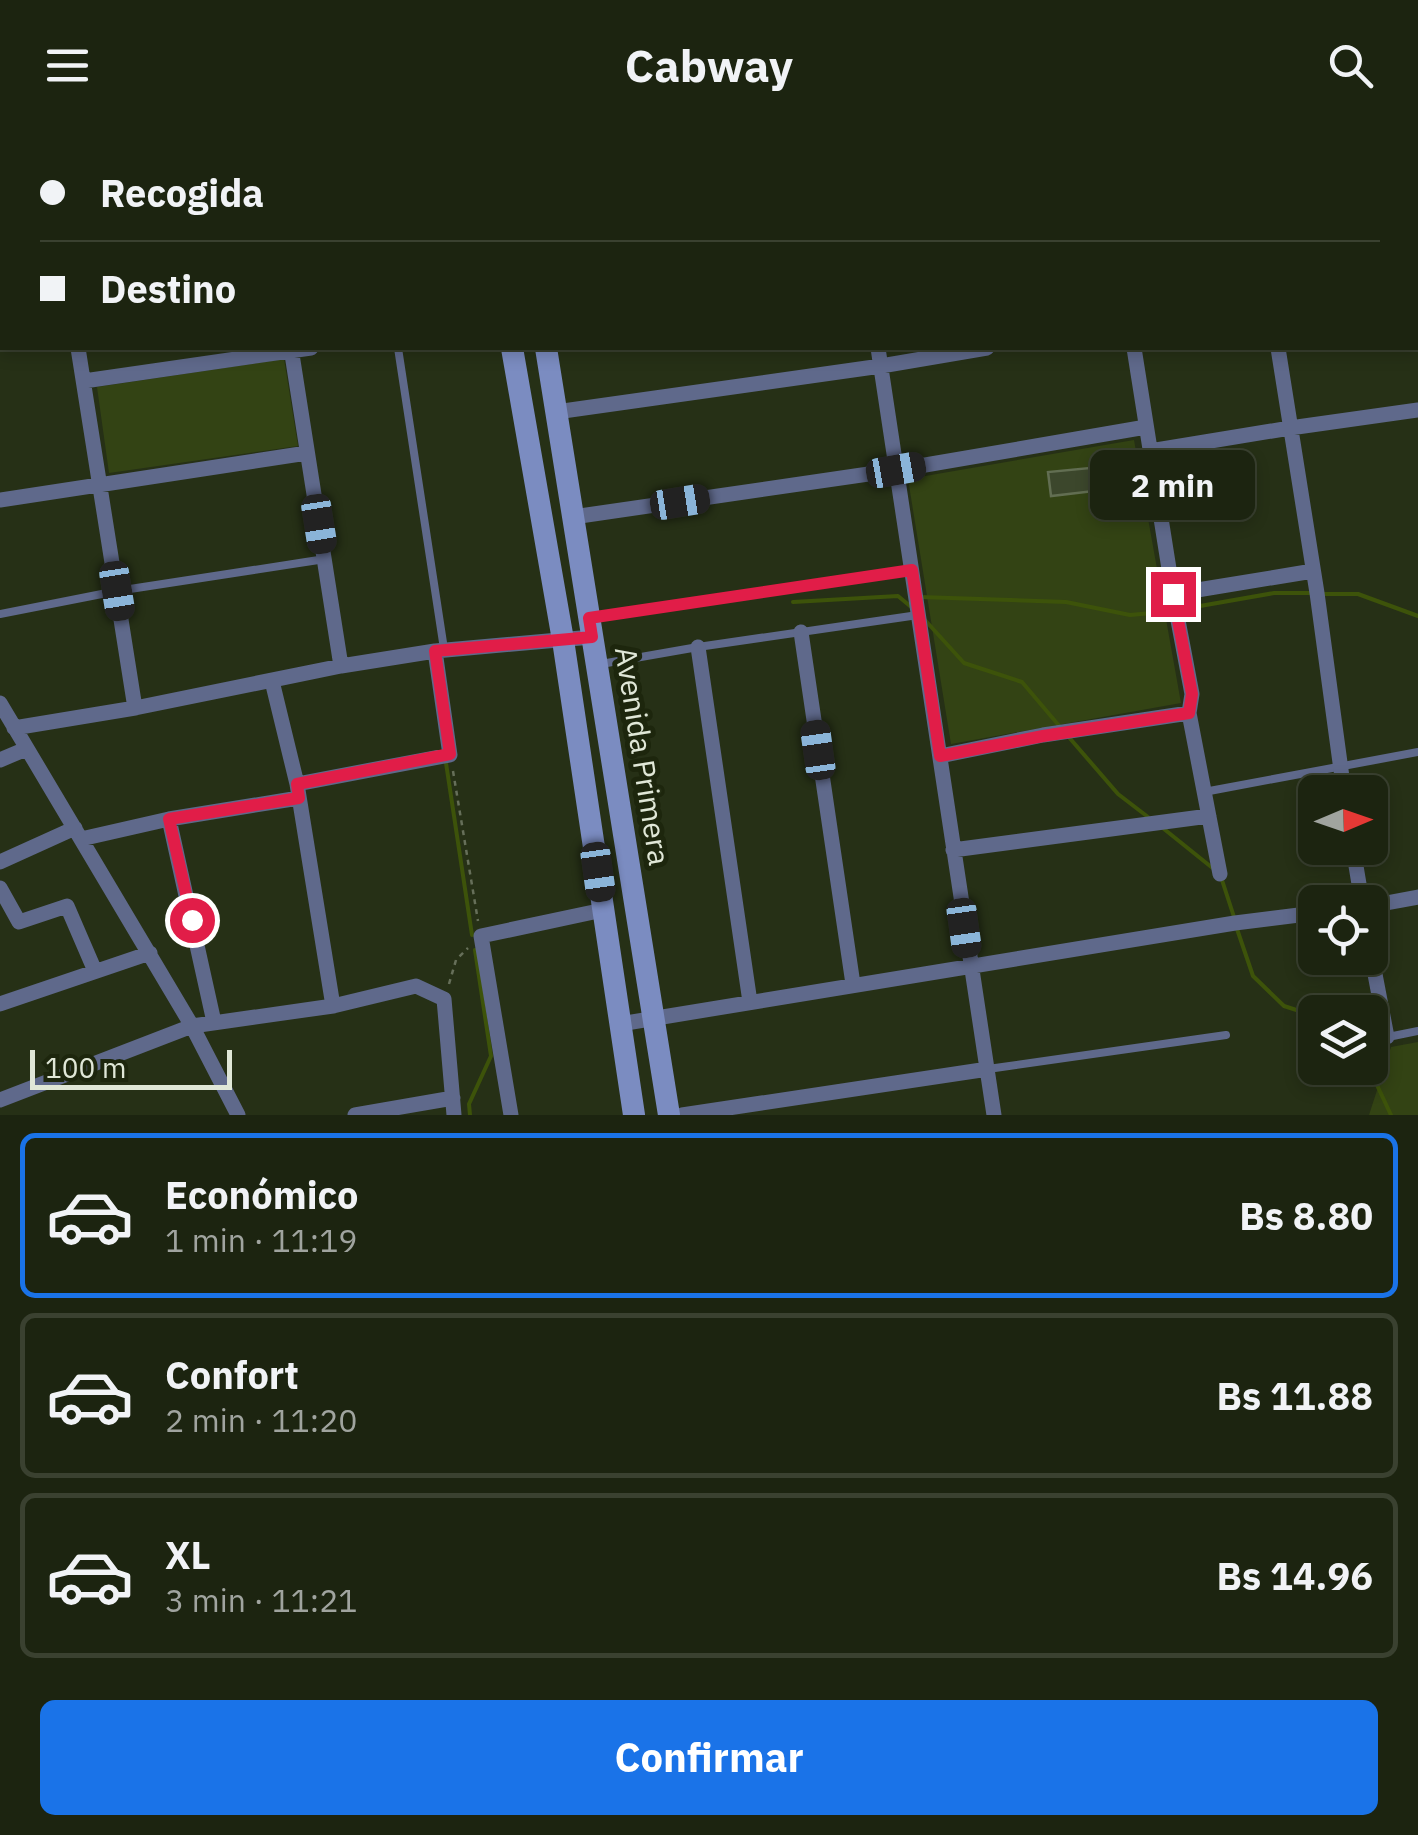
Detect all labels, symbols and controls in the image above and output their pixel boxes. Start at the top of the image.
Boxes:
text: Cabway [625,36,793,94]
icon: menu [40,38,95,93]
icon: search [1323,38,1378,93]
text: Recogida [100,168,264,217]
text: Destino [100,264,236,313]
callout: 2 min [1090,449,1256,519]
car [864,450,928,490]
text: 2 min [1131,464,1214,506]
car [648,482,712,522]
car [299,492,339,556]
car [97,559,137,623]
route end [1151,572,1196,617]
street label: Avenida Primera [607,644,680,868]
car [799,718,837,782]
north arrow [1298,775,1388,865]
map controls [1298,775,1388,1085]
car [579,840,617,904]
button: locate [1298,885,1388,975]
car [945,896,983,960]
route start [170,898,215,943]
button: layers [1298,995,1388,1085]
scale bar [30,1045,232,1090]
text: 100 m [45,1049,126,1086]
text: Económico [165,1170,358,1219]
icon: car [45,1171,135,1261]
text: Bs 8.80 [1239,1191,1373,1240]
text: 1 min · 11:19 [165,1219,358,1261]
text: Confort [165,1350,299,1399]
icon: car [45,1351,135,1441]
text: Bs 11.88 [1217,1371,1373,1420]
text: 2 min · 11:20 [165,1399,358,1441]
text: XL [165,1530,211,1579]
icon: car [45,1531,135,1621]
text: Bs 14.96 [1217,1551,1373,1600]
text: 3 min · 11:21 [165,1579,358,1621]
button: Confirmar [40,1700,1378,1815]

